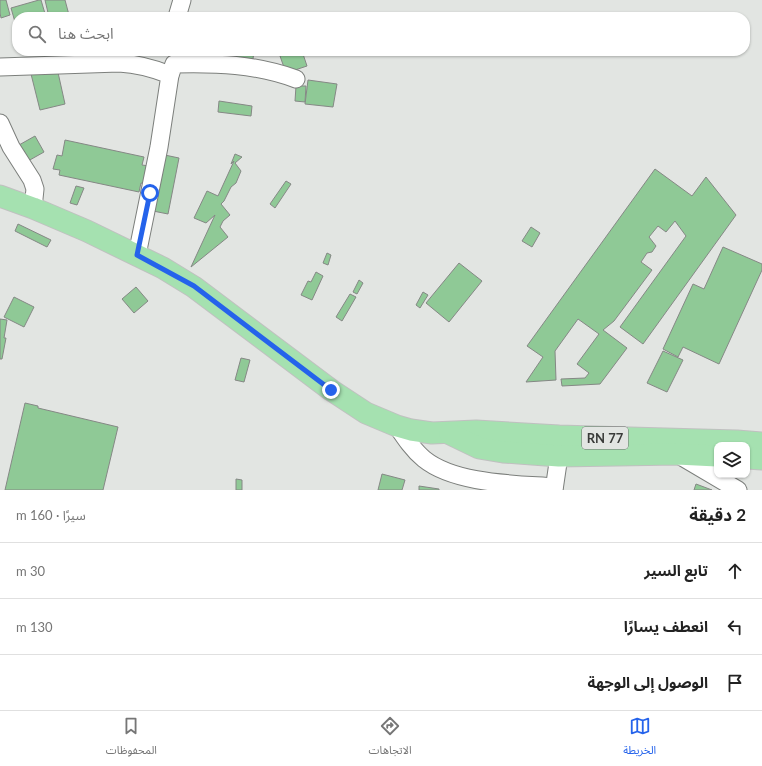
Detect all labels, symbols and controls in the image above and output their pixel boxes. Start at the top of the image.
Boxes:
search box [12,12,750,56]
icon: search [26,23,48,45]
text: ابحث هنا [58,24,114,42]
route start [141,184,159,202]
route end [322,381,340,399]
road number: RN 77 [582,427,628,449]
map controls [714,442,750,478]
button: layers [714,442,750,478]
text: 2 دقيقة [689,504,746,525]
text: سيرًا · 160 m [16,507,86,523]
icon: ahead [724,560,746,582]
text: تابع السير [644,561,708,579]
text: 30 m [16,563,45,579]
icon: left [724,616,746,638]
text: انعطف يسارًا [624,617,708,635]
text: 130 m [16,619,53,635]
icon: arrive [724,672,746,694]
text: الوصول إلى الوجهة [587,673,708,691]
tab: المحفوظات [106,715,157,762]
tab: الاتجاهات [369,715,412,762]
tab: الخريطة [623,715,656,762]

